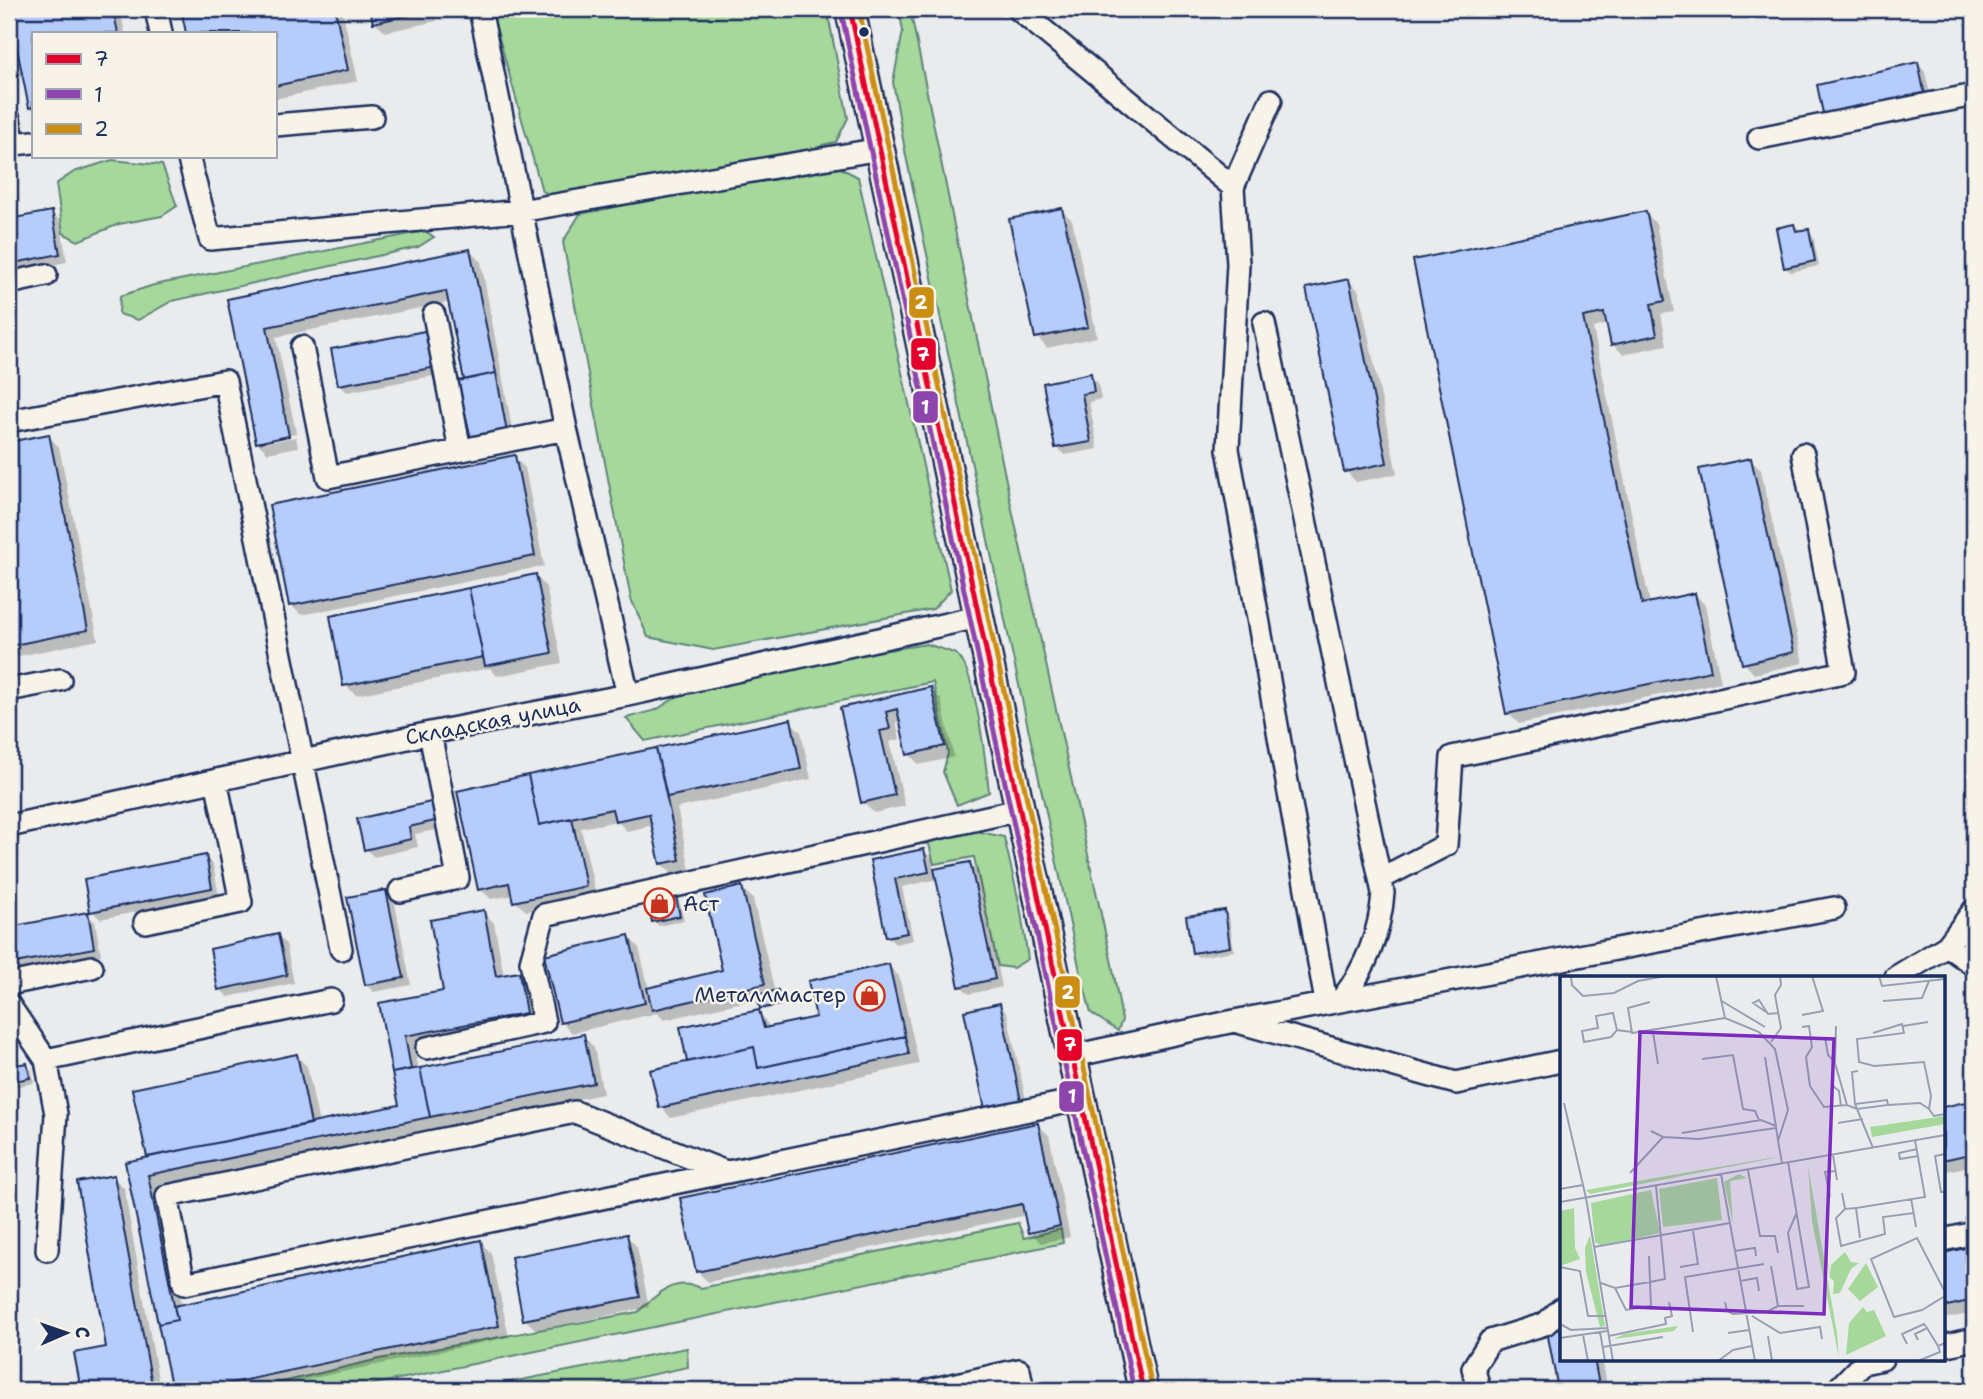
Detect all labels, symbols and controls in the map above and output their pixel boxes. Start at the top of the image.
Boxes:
unlabelled marker [857,25,871,39]
legend [32,32,276,158]
text: 7 [94,45,109,73]
text: 1 [94,81,103,109]
text: 2 [94,115,109,143]
line badge: 2 [908,286,935,319]
text: 2 [914,290,928,315]
line badge: 7 [910,337,937,371]
text: 7 [916,342,930,367]
line badge: 1 [912,390,939,424]
text: 1 [921,395,929,420]
street label: Складская улица [403,690,583,752]
shop icon: Аст [643,887,677,921]
place label: Аст [683,890,719,918]
line badge: 2 [1054,975,1081,1009]
inset map [1560,976,1944,1360]
shop icon: Металлмастер [852,978,886,1012]
text: 2 [1061,980,1075,1005]
place label: Металлмастер [694,981,846,1009]
line badge: 7 [1056,1028,1083,1062]
text: 7 [1063,1032,1077,1057]
line badge: 1 [1058,1080,1085,1113]
text: 1 [1068,1084,1076,1109]
north arrow [32,1298,102,1368]
text: С [70,1326,95,1339]

